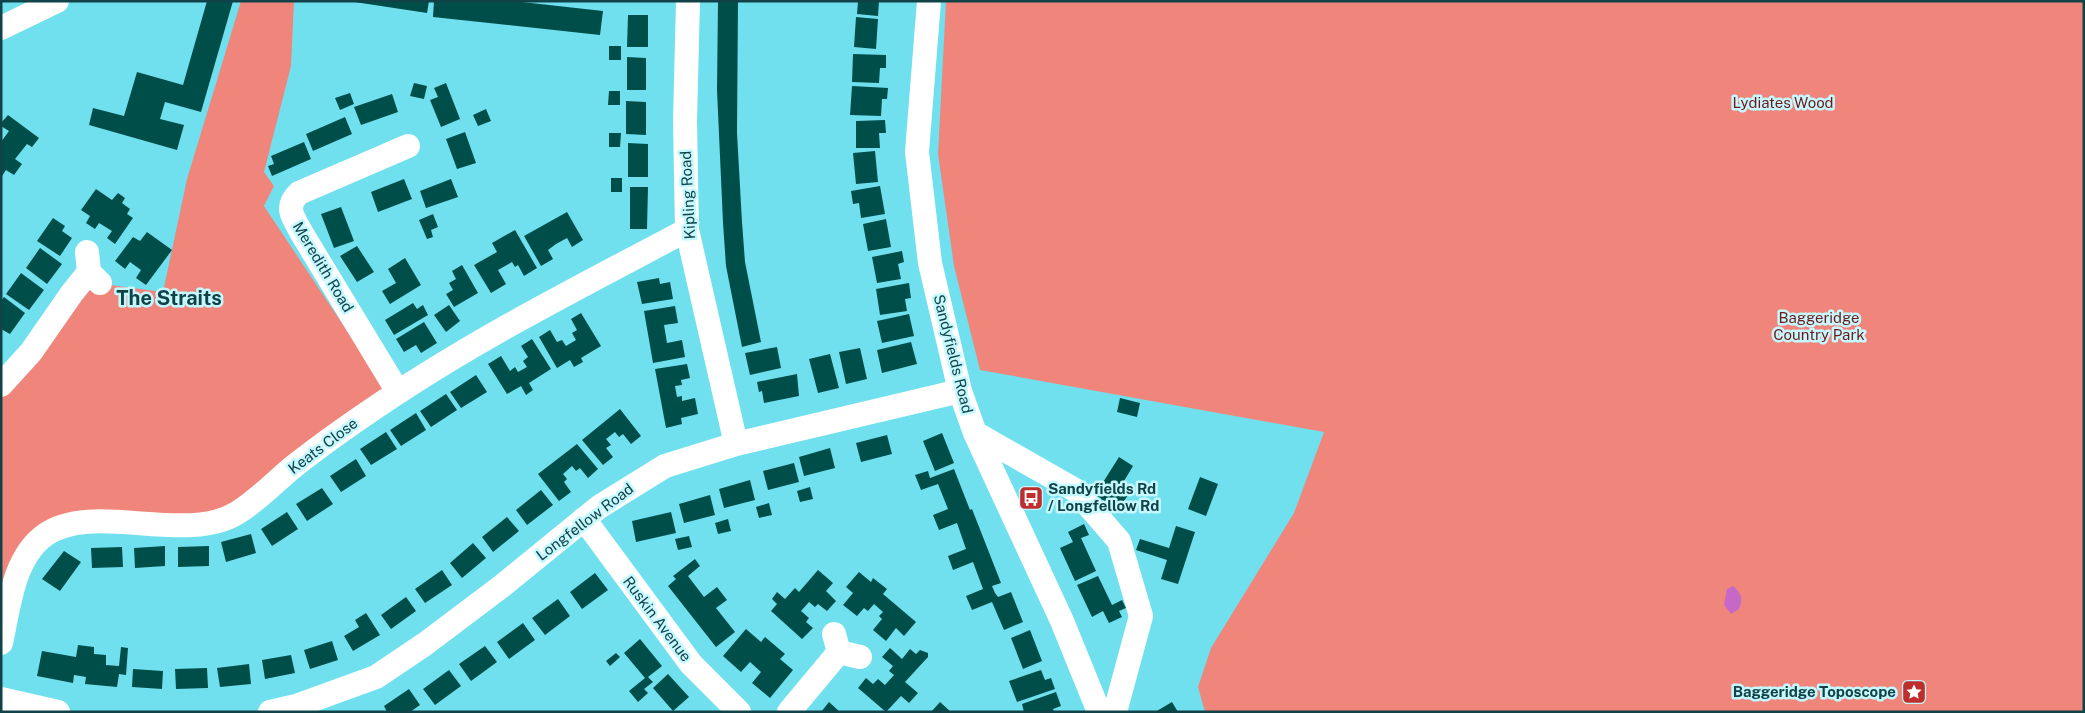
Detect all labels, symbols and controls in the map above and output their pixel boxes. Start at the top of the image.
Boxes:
park label: Lydiates Wood [1732,94,1834,111]
street label: Kipling Road [677,150,698,240]
street label: Meredith Road [290,219,357,315]
district label: The Straits [116,286,222,310]
street label: Sandyfields Road [930,293,976,415]
park label: Baggeridge Country Park [1773,309,1865,343]
street label: Keats Close [285,414,361,477]
street label: Longfellow Road [533,480,637,564]
place label: Sandyfields Rd / Longfellow Rd [1048,480,1159,514]
bus stop icon: Sandyfields Rd / Longfellow Rd [1018,485,1044,511]
street label: Ruskin Avenue [620,573,695,665]
place icon: Baggeridge Toposcope [1901,679,1927,705]
place label: Baggeridge Toposcope [1733,683,1896,700]

